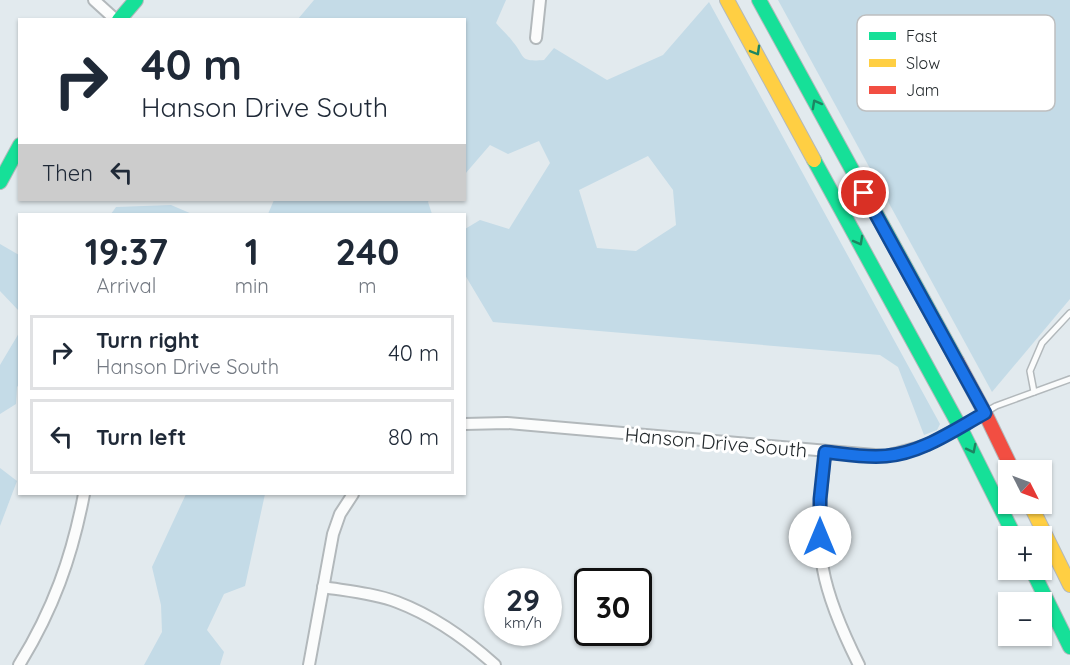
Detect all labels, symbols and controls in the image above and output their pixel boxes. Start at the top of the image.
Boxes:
legend [857,15,1055,111]
text: Fast [906,26,937,46]
text: 40 m [141,38,242,91]
icon: right [42,42,120,120]
one-way arrow [748,45,760,55]
text: Slow [906,53,940,73]
text: Jam [906,80,939,100]
text: Hanson Drive South [141,90,388,124]
one-way arrow [812,99,823,110]
icon: left [105,156,138,189]
text: Then [42,159,93,187]
pin [838,167,889,218]
icon: arrive [847,176,880,209]
text: 19:37 [85,229,168,274]
text: 1 [245,229,259,274]
text: 240 [336,229,399,274]
one-way arrow [852,234,863,245]
text: Arrival [96,273,156,298]
text: min [235,273,269,298]
text: m [358,273,377,298]
text: Turn right [96,326,200,354]
icon: right [45,336,78,369]
text: 40 m [388,339,439,367]
text: Hanson Drive South [96,354,279,379]
icon: left [45,420,78,453]
street label: Hanson Drive South [624,422,808,462]
text: Turn left [96,423,186,451]
text: 80 m [388,423,439,451]
one-way arrow [964,443,976,454]
north arrow [998,460,1052,514]
map controls [998,460,1052,646]
position arrow [788,505,852,569]
button: + [998,526,1052,580]
speed limit sign: 30 [574,568,652,646]
text: 29 [506,581,540,619]
button: − [998,592,1052,646]
text: km/h [504,613,542,632]

